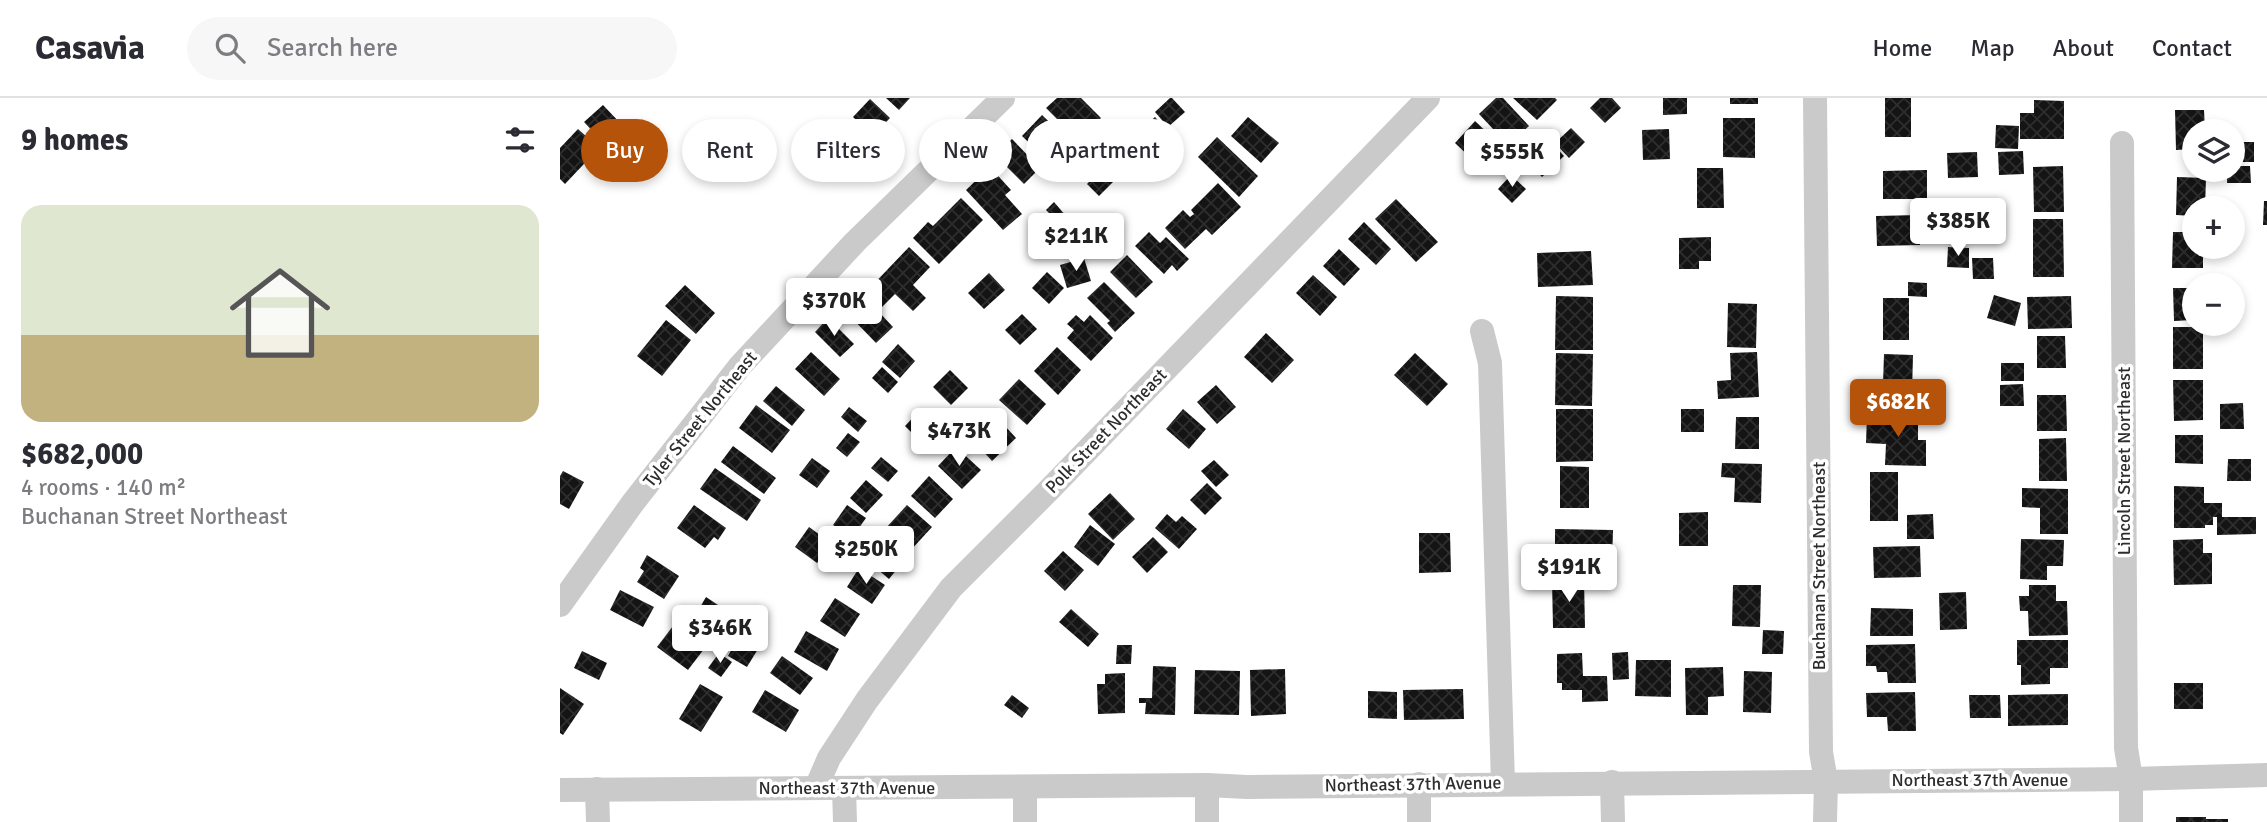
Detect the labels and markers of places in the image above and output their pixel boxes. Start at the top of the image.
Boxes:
pin: $555K [1463,130,1561,189]
pin: $385K [1909,198,2007,258]
pin: $211K [1027,214,1125,273]
pin: $370K [785,278,883,338]
pin: $682K [1849,380,1947,439]
pin: $473K [910,408,1008,468]
pin: $250K [817,526,915,586]
pin: $191K [1520,545,1618,604]
pin: $346K [671,606,769,665]

